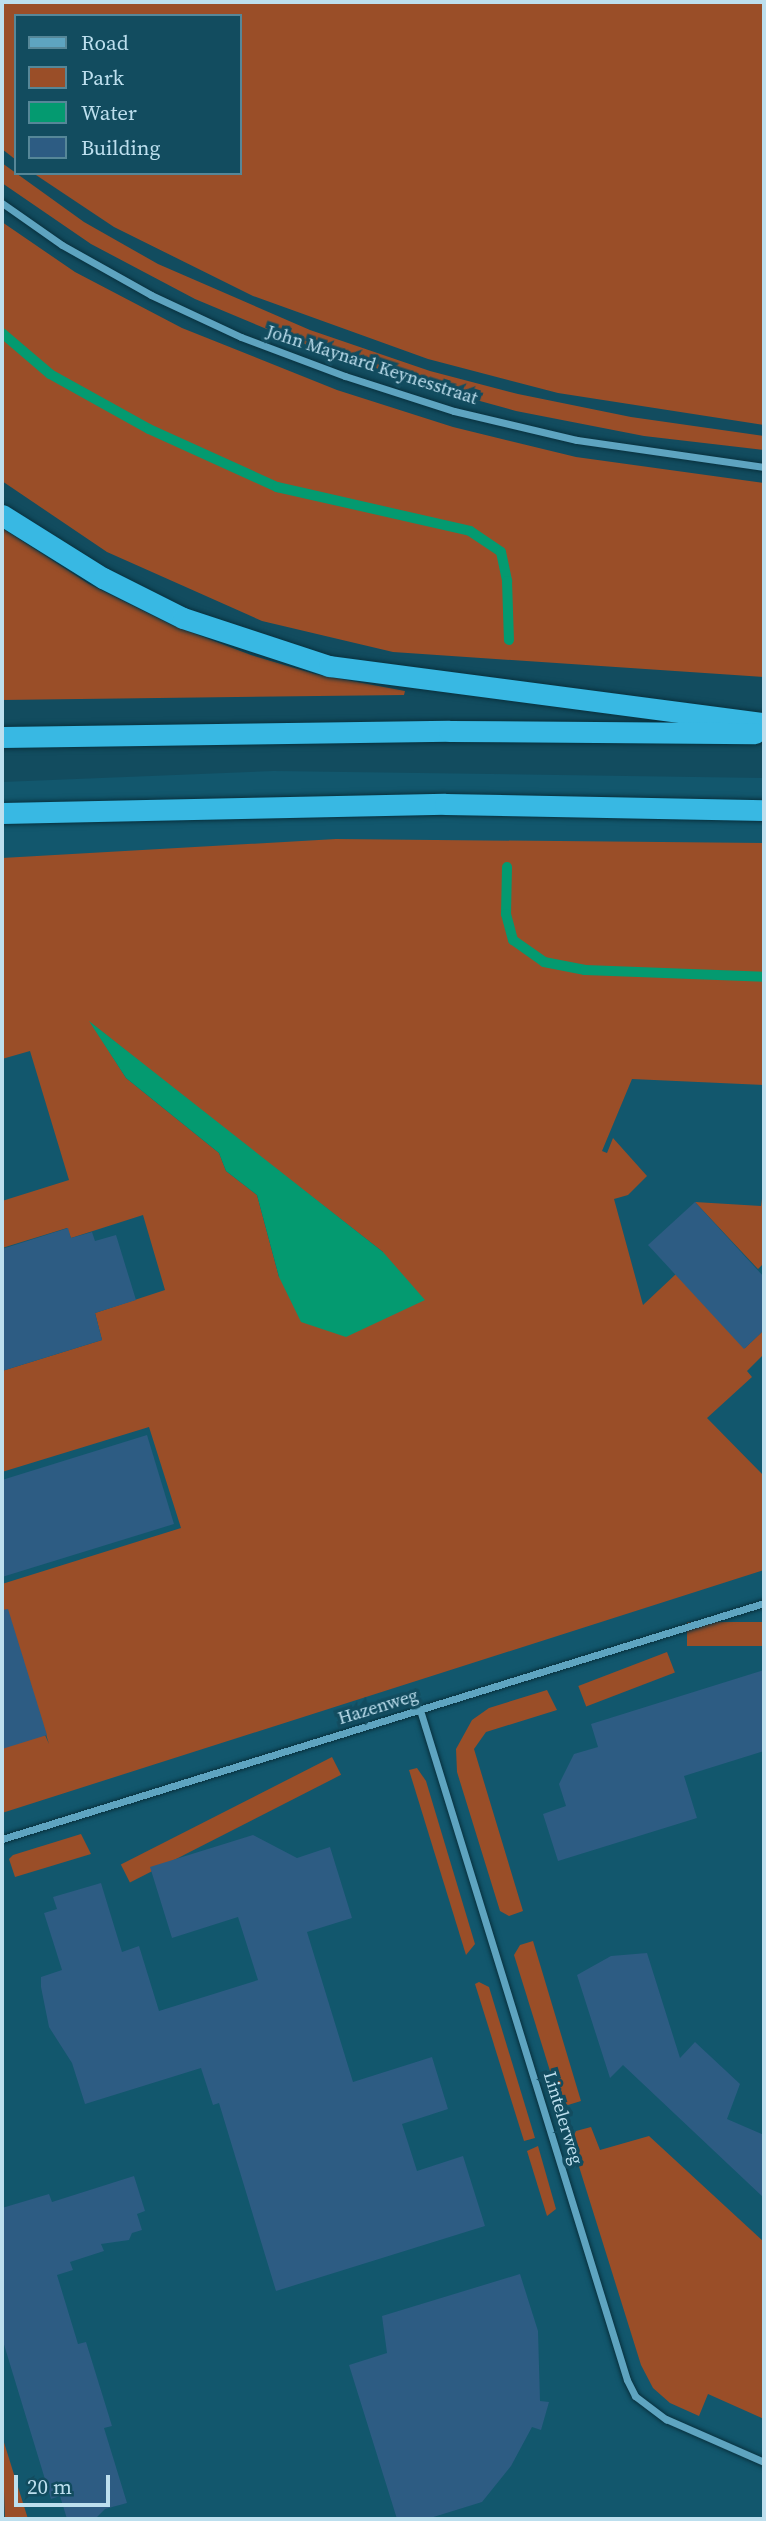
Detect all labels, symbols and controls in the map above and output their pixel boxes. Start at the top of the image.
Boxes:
legend [14,14,242,175]
text: Road [81,28,129,57]
text: Park [81,63,124,92]
text: Water [81,98,137,127]
text: Building [81,133,160,162]
street label: John Maynard Keynesstraat [264,321,480,409]
street label: Hazenweg [335,1685,421,1729]
street label: Lintelerweg [539,2069,587,2167]
scale bar [18,2462,114,2506]
text: 20 m [27,2472,72,2501]

